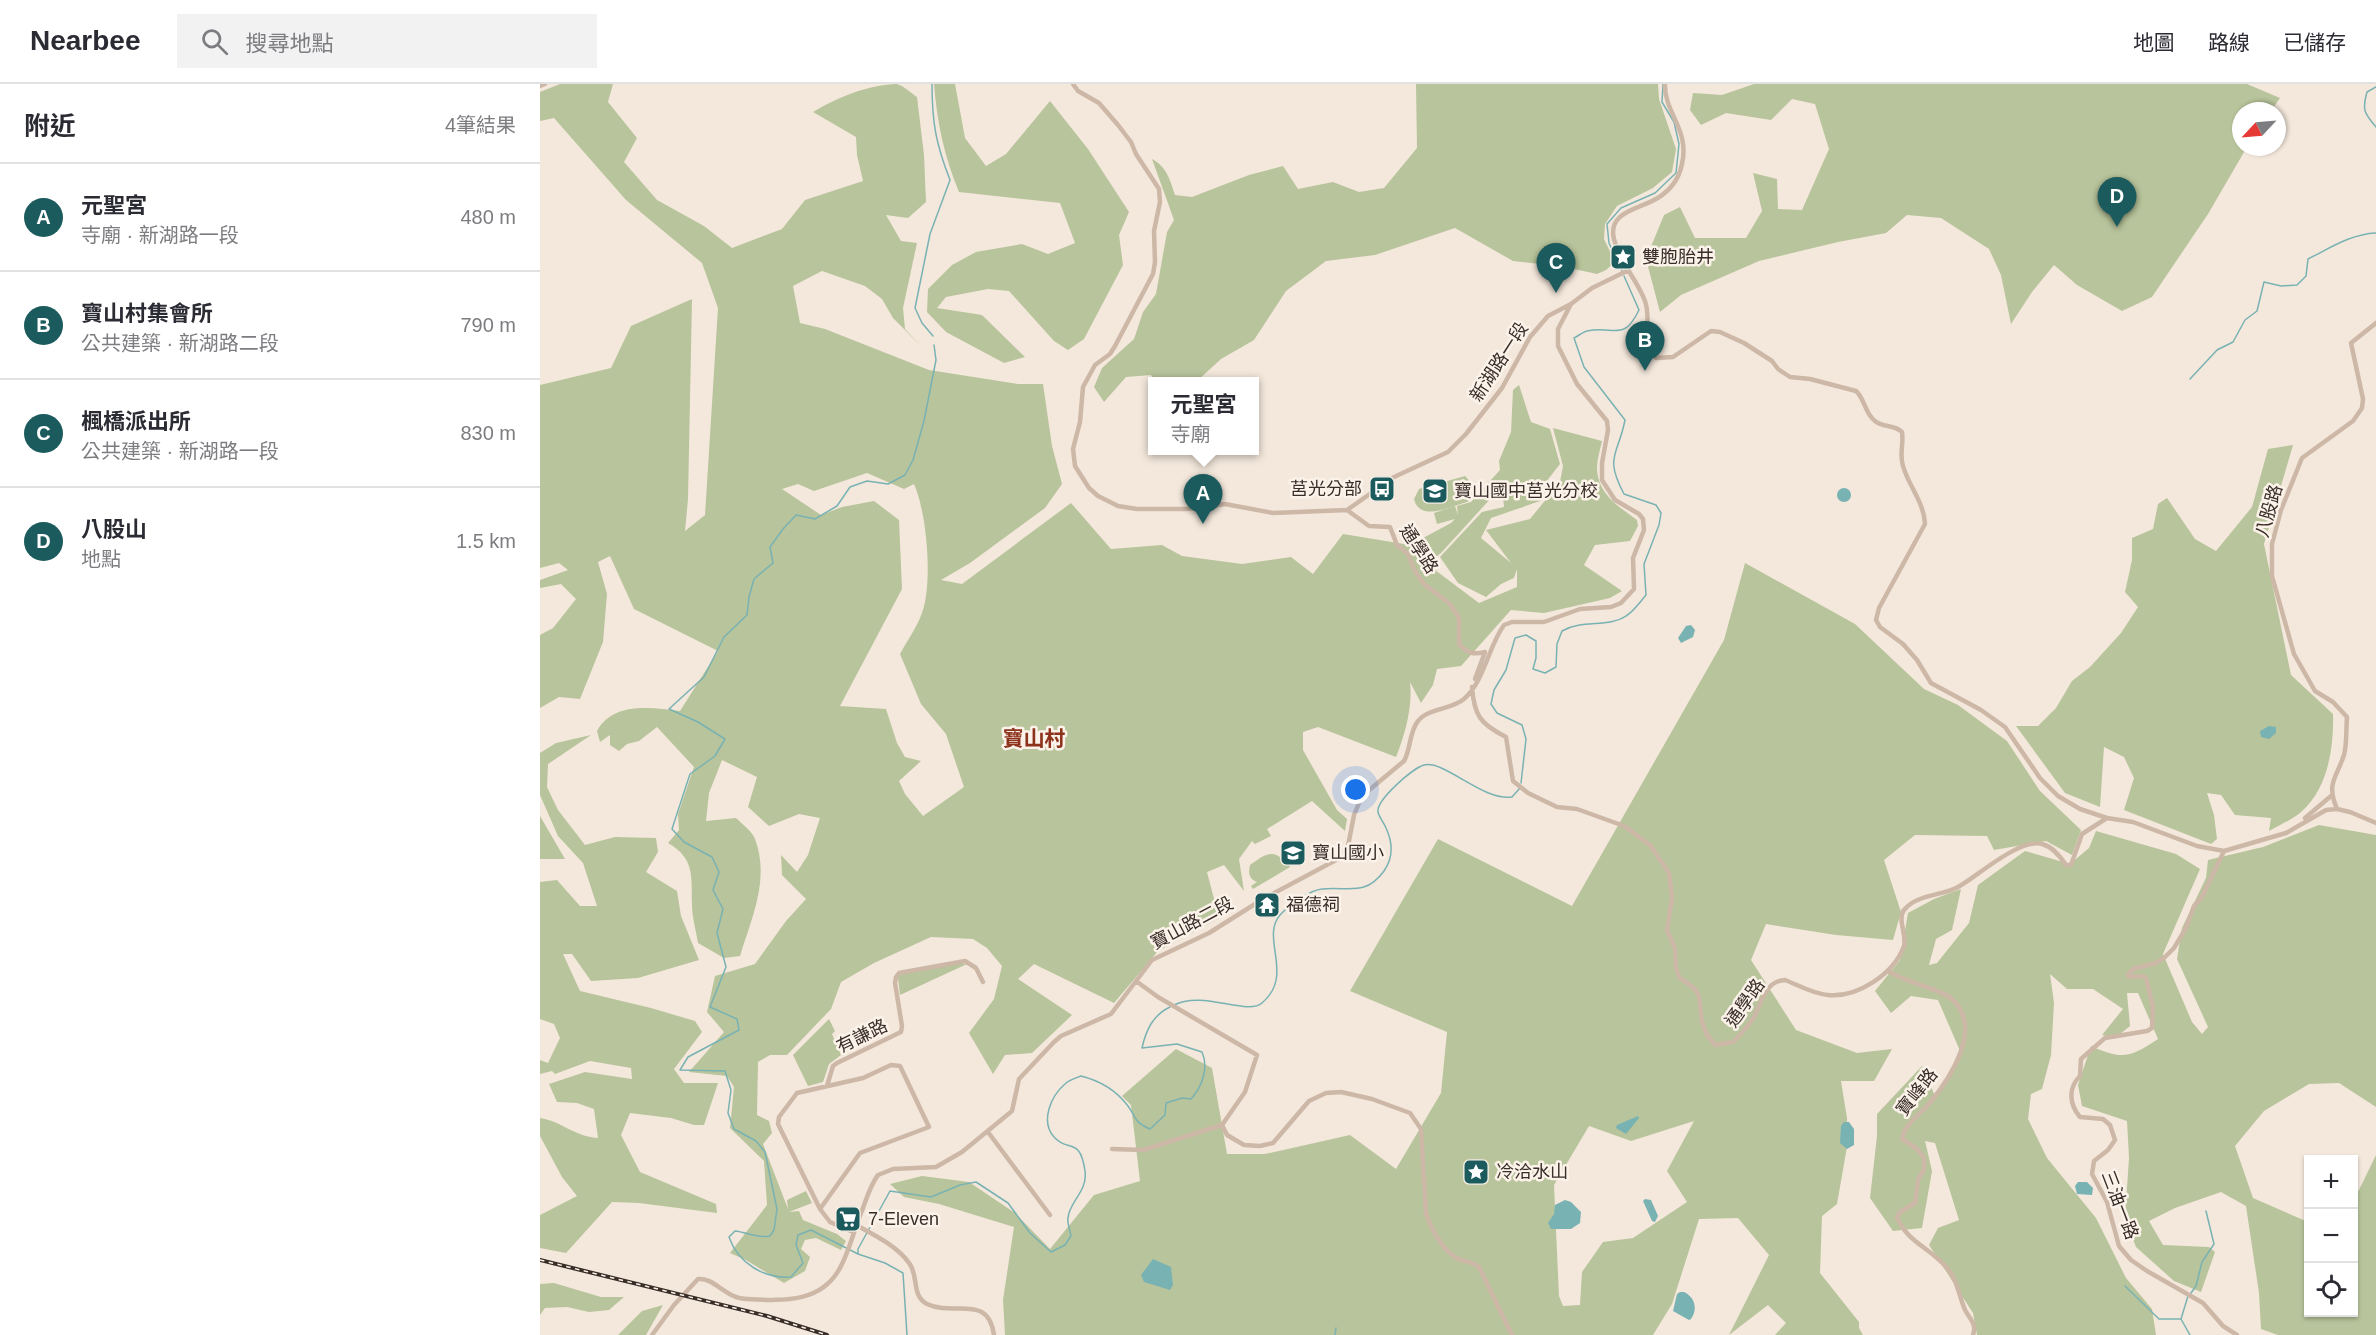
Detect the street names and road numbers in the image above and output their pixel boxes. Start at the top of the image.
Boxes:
street label: 新湖路一段 [1466,319,1532,405]
street label: 八股路 [2252,482,2286,540]
street label: 通學路 [1396,521,1442,577]
street label: 寶山路二段 [1148,893,1236,953]
street label: 通學路 [1721,975,1769,1031]
street label: 有謙路 [833,1015,891,1057]
street label: 寶峰路 [1892,1065,1942,1119]
street label: 三油一路 [2098,1168,2142,1242]

